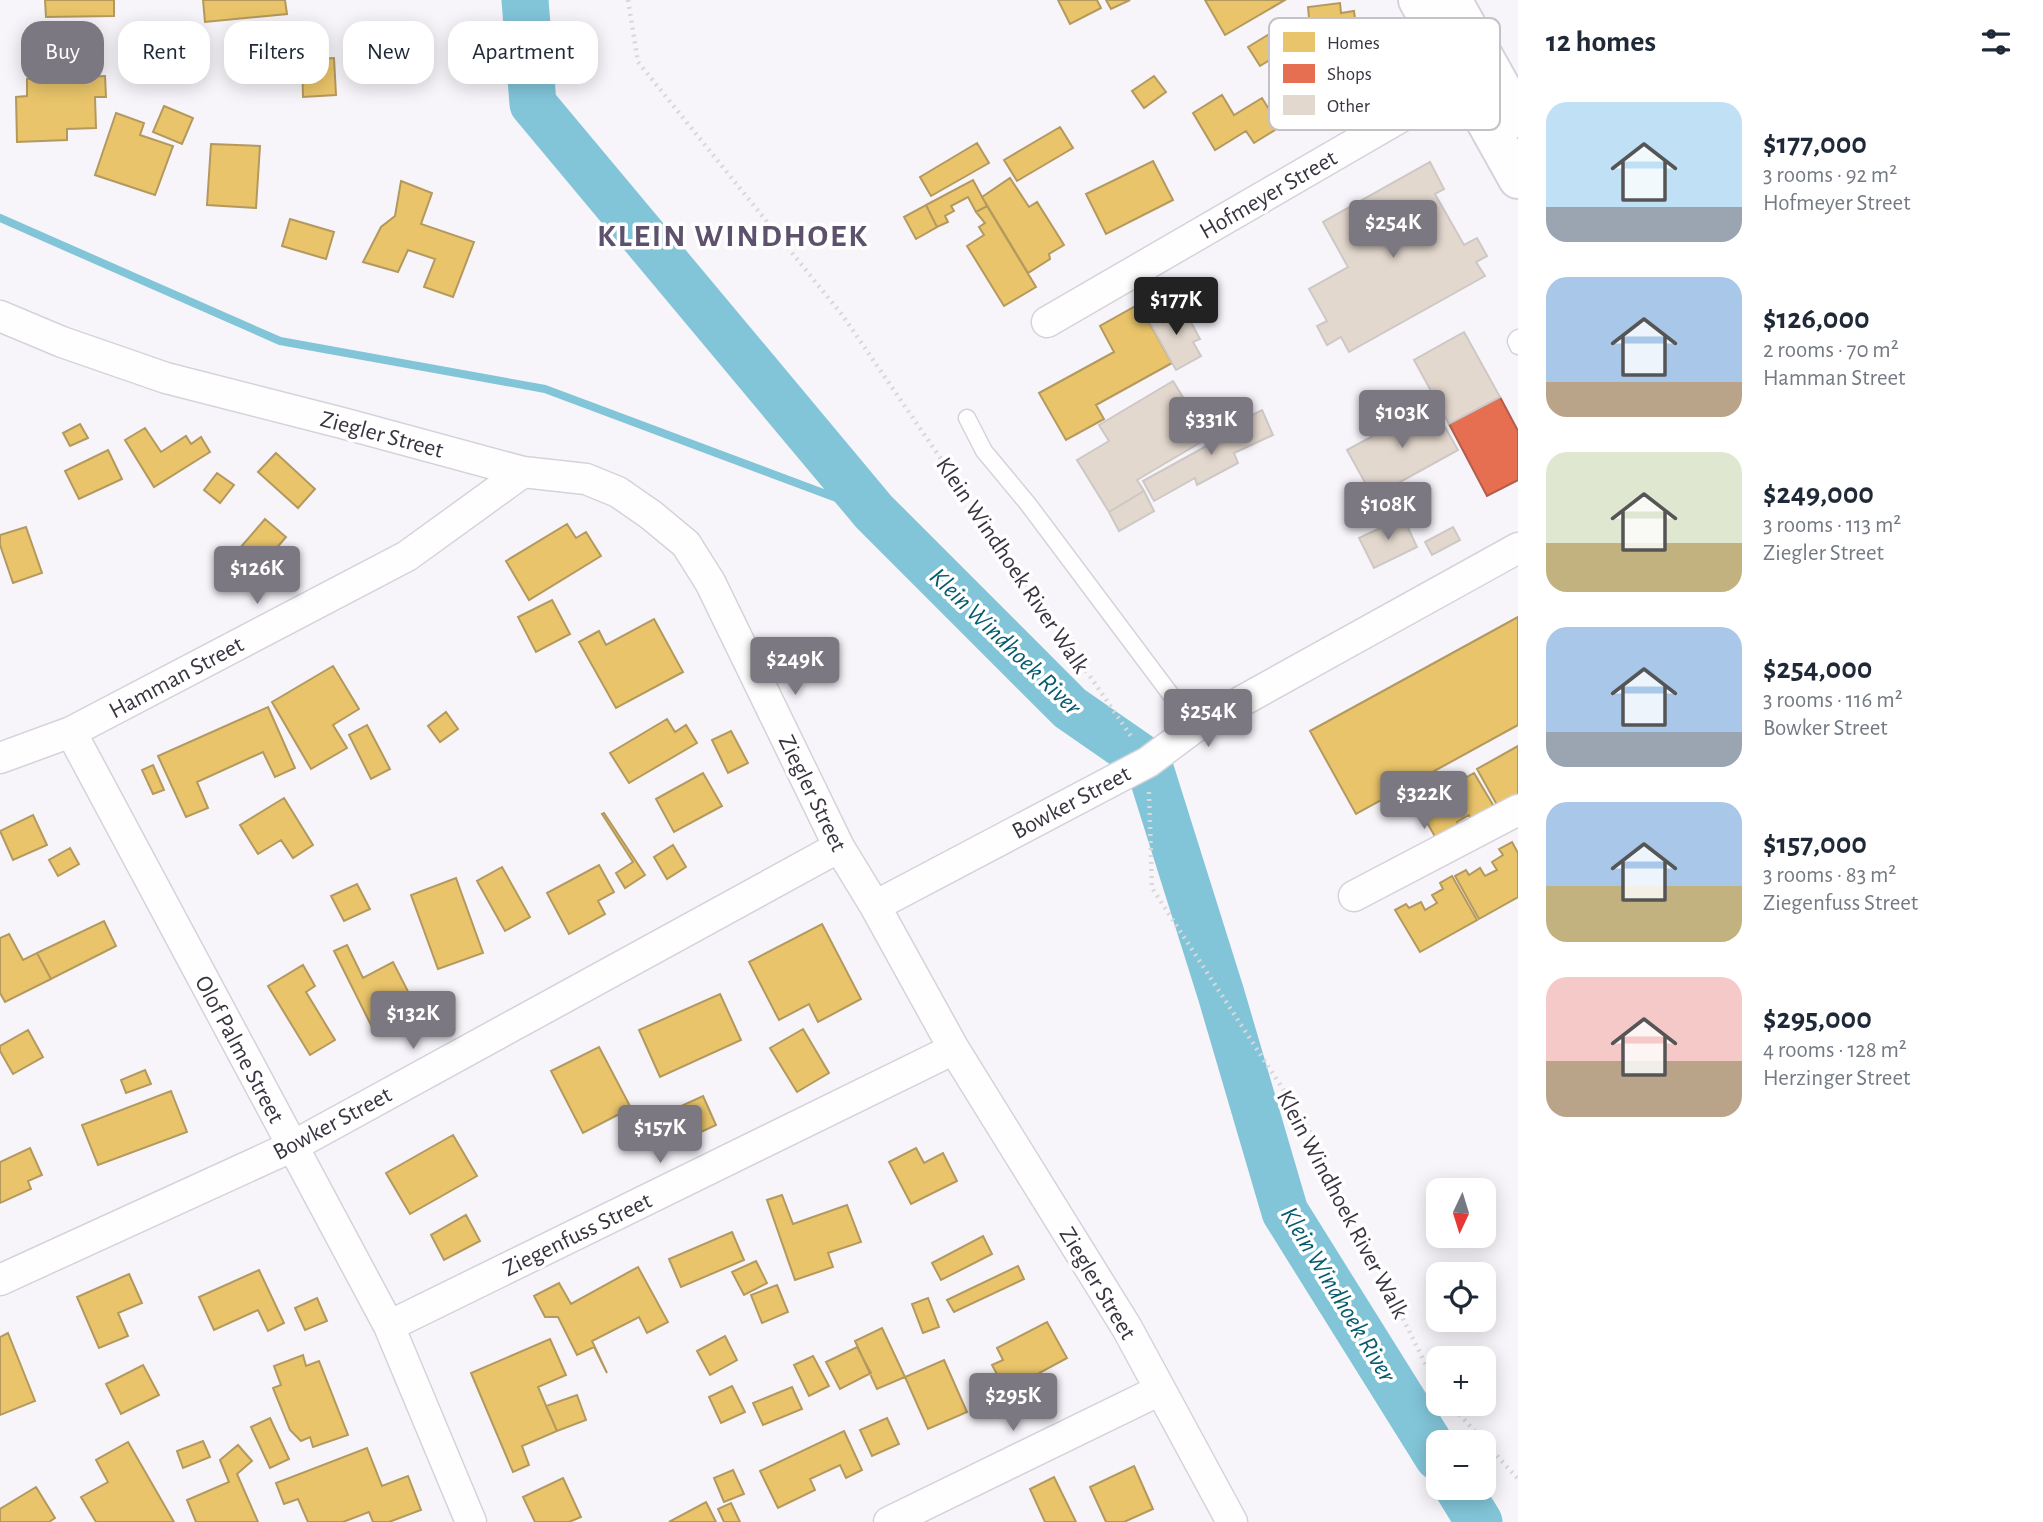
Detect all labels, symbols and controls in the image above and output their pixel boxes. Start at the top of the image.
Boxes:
legend [1269,18,1500,130]
chip: Buy [21,21,104,84]
chip: Rent [118,21,210,84]
chip: Filters [224,21,329,84]
chip: New [343,21,434,84]
chip: Apartment [448,21,598,84]
icon: filters [1977,23,2015,61]
text: 12 homes [1546,27,1656,57]
text: Homes [1327,34,1380,53]
text: Shops [1327,65,1372,84]
text: Other [1327,97,1370,116]
text: $177,000 [1763,129,1867,159]
icon: home [1602,130,1686,214]
street label: Hofmeyer Street [1196,146,1341,244]
text: 3 rooms · 92 m² [1763,164,1897,187]
text: Hofmeyer Street [1763,192,1911,215]
pin: $254K [1344,201,1442,260]
text: $254K [1365,211,1421,234]
district label: KLEIN WINDHOEK [597,220,869,252]
pin: $177K [1127,278,1225,337]
text: $177K [1150,288,1202,311]
text: $126,000 [1763,304,1870,334]
icon: home [1602,305,1686,389]
text: 2 rooms · 70 m² [1763,339,1899,362]
text: Hamman Street [1763,367,1905,390]
pin: $103K [1353,391,1451,450]
pin: $331K [1162,398,1260,457]
text: $103K [1375,401,1429,424]
street label: Ziegler Street [318,407,446,463]
text: $331K [1185,408,1237,431]
street label: Klein Windhoek River Walk [930,452,1096,678]
text: $249,000 [1763,479,1874,509]
icon: home [1602,480,1686,564]
pin: $108K [1339,482,1437,542]
text: $108K [1360,493,1416,516]
text: 3 rooms · 113 m² [1763,514,1901,537]
text: Ziegler Street [1763,542,1884,565]
pin: $126K [208,546,306,606]
text: $126K [230,557,284,580]
water label: Klein Windhoek River [924,561,1088,721]
street label: Hamman Street [105,632,248,723]
pin: $249K [746,638,844,697]
text: $249K [766,648,824,671]
text: $254,000 [1763,654,1872,684]
icon: home [1602,655,1686,739]
text: 3 rooms · 116 m² [1763,689,1903,712]
pin: $254K [1159,690,1257,749]
text: $254K [1180,700,1236,723]
text: Bowker Street [1763,717,1888,740]
street label: Ziegler Street [774,731,851,856]
street label: Bowker Street [1008,762,1135,844]
pin: $322K [1375,772,1473,831]
text: $322K [1396,782,1452,805]
text: $157,000 [1763,829,1867,859]
icon: home [1602,830,1686,914]
text: 3 rooms · 83 m² [1763,864,1896,887]
text: Ziegenfuss Street [1763,892,1918,915]
street label: Olof Palme Street [190,972,288,1127]
pin: $132K [364,992,462,1051]
text: $132K [387,1002,439,1025]
text: $295,000 [1763,1004,1872,1034]
icon: home [1602,1005,1686,1089]
text: 4 rooms · 128 m² [1763,1039,1907,1062]
text: Herzinger Street [1763,1067,1910,1090]
street label: Bowker Street [269,1083,396,1165]
street label: Klein Windhoek River Walk [1271,1085,1415,1323]
pin: $157K [611,1106,709,1165]
text: $157K [634,1116,686,1139]
north arrow [1426,1178,1496,1248]
map controls [1426,1178,1496,1500]
street label: Ziegenfuss Street [499,1188,656,1281]
water label: Klein Windhoek River [1274,1201,1404,1387]
street label: Ziegler Street [1054,1223,1140,1344]
button: locate [1426,1262,1496,1332]
button: + [1426,1346,1496,1416]
pin: $295K [964,1374,1062,1433]
text: $295K [985,1384,1041,1407]
button: − [1426,1430,1496,1500]

